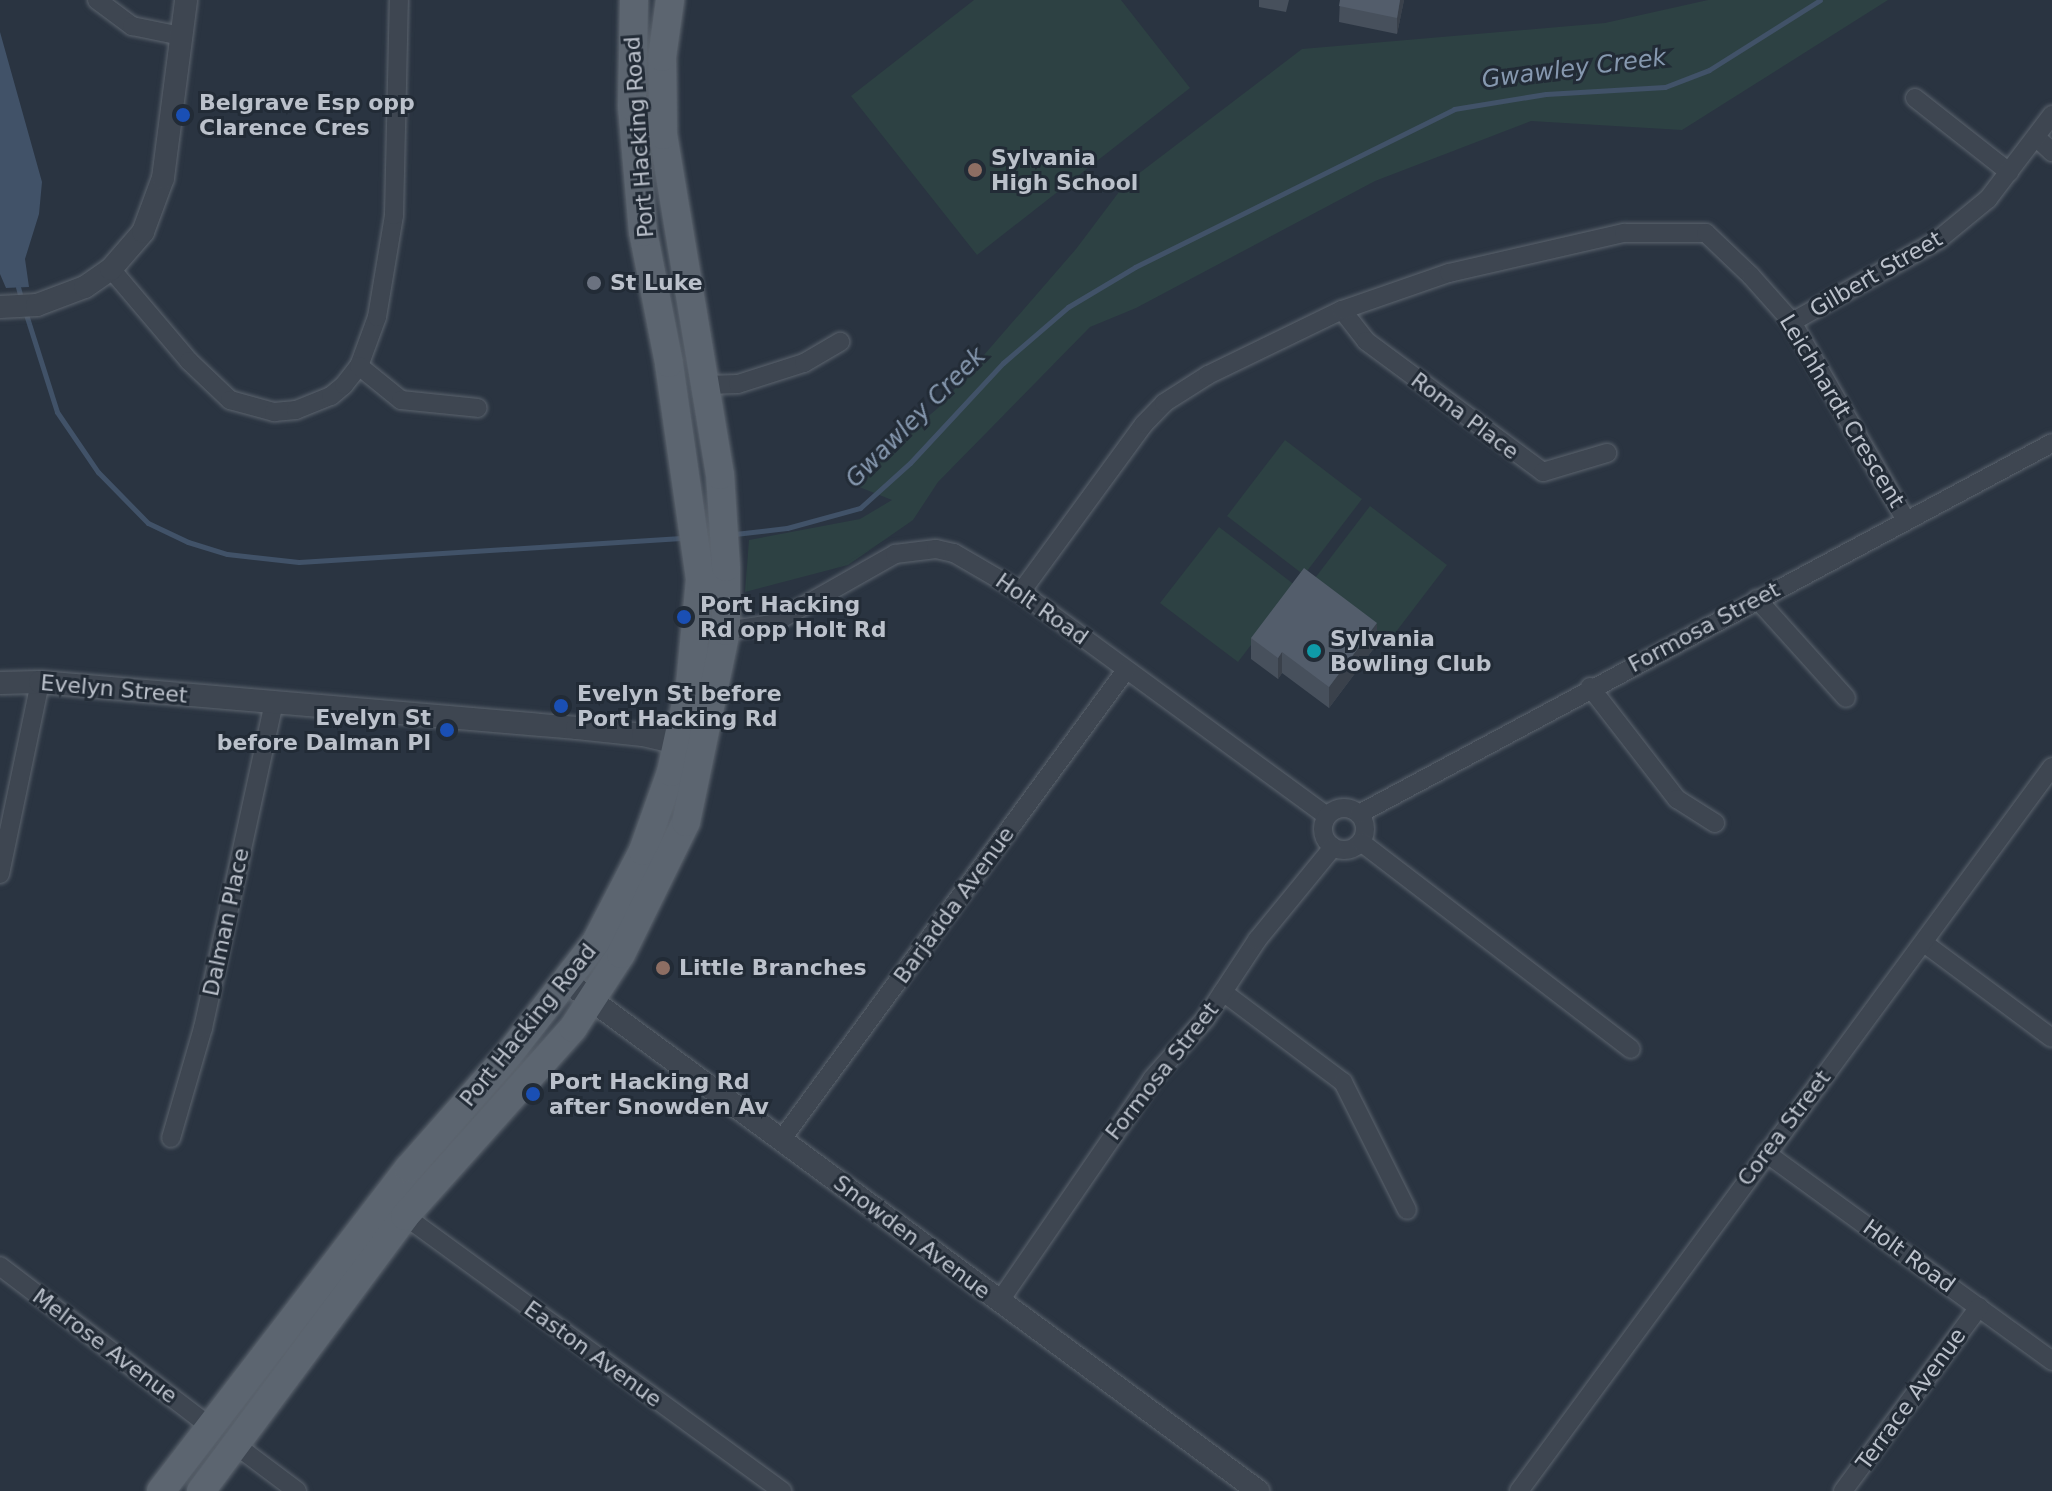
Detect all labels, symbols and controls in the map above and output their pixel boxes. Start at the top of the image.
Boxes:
street label: Port Hacking Road [619,35,659,239]
water label: Gwawley Creek [1480,43,1668,95]
place label: Belgrave Esp opp Clarence Cres [199,89,415,140]
marker: Belgrave Esp opp Clarence Cres [174,106,192,124]
place label: Sylvania High School [991,144,1138,196]
marker: Sylvania High School [966,161,984,179]
street label: Gilbert Street [1805,225,1947,323]
place label: St Luke [610,270,703,296]
marker: St Luke [585,274,603,292]
street label: Leichhardt Crescent [1774,310,1910,512]
water label: Gwawley Creek [840,342,992,494]
street label: Roma Place [1406,367,1524,465]
street label: Holt Road [991,568,1093,650]
street label: Formosa Street [1624,576,1784,678]
place label: Port Hacking Rd opp Holt Rd [700,591,887,642]
marker: Port Hacking Rd opp Holt Rd [675,608,693,626]
place label: Sylvania Bowling Club [1330,625,1491,676]
marker: Sylvania Bowling Club [1305,642,1323,660]
street label: Evelyn Street [39,669,189,709]
place label: Evelyn St before Port Hacking Rd [577,680,782,732]
marker: Evelyn St before Port Hacking Rd [552,697,570,715]
place label: Evelyn St before Dalman Pl [217,704,431,756]
marker: Evelyn St before Dalman Pl [438,721,456,739]
street label: Barjadda Avenue [888,821,1020,989]
street label: Dalman Place [197,845,255,999]
street label: Port Hacking Road [454,938,602,1112]
place label: Little Branches [679,955,867,981]
marker: Little Branches [654,959,672,977]
street label: Formosa Street [1100,997,1224,1145]
street label: Corea Street [1732,1065,1836,1191]
place label: Port Hacking Rd after Snowden Av [549,1068,769,1120]
marker: Port Hacking Rd after Snowden Av [524,1085,542,1103]
street label: Snowden Avenue [828,1169,996,1305]
street label: Holt Road [1858,1214,1960,1298]
street label: Melrose Avenue [27,1283,183,1409]
street label: Easton Avenue [519,1295,667,1413]
street label: Terrace Avenue [1851,1323,1971,1475]

